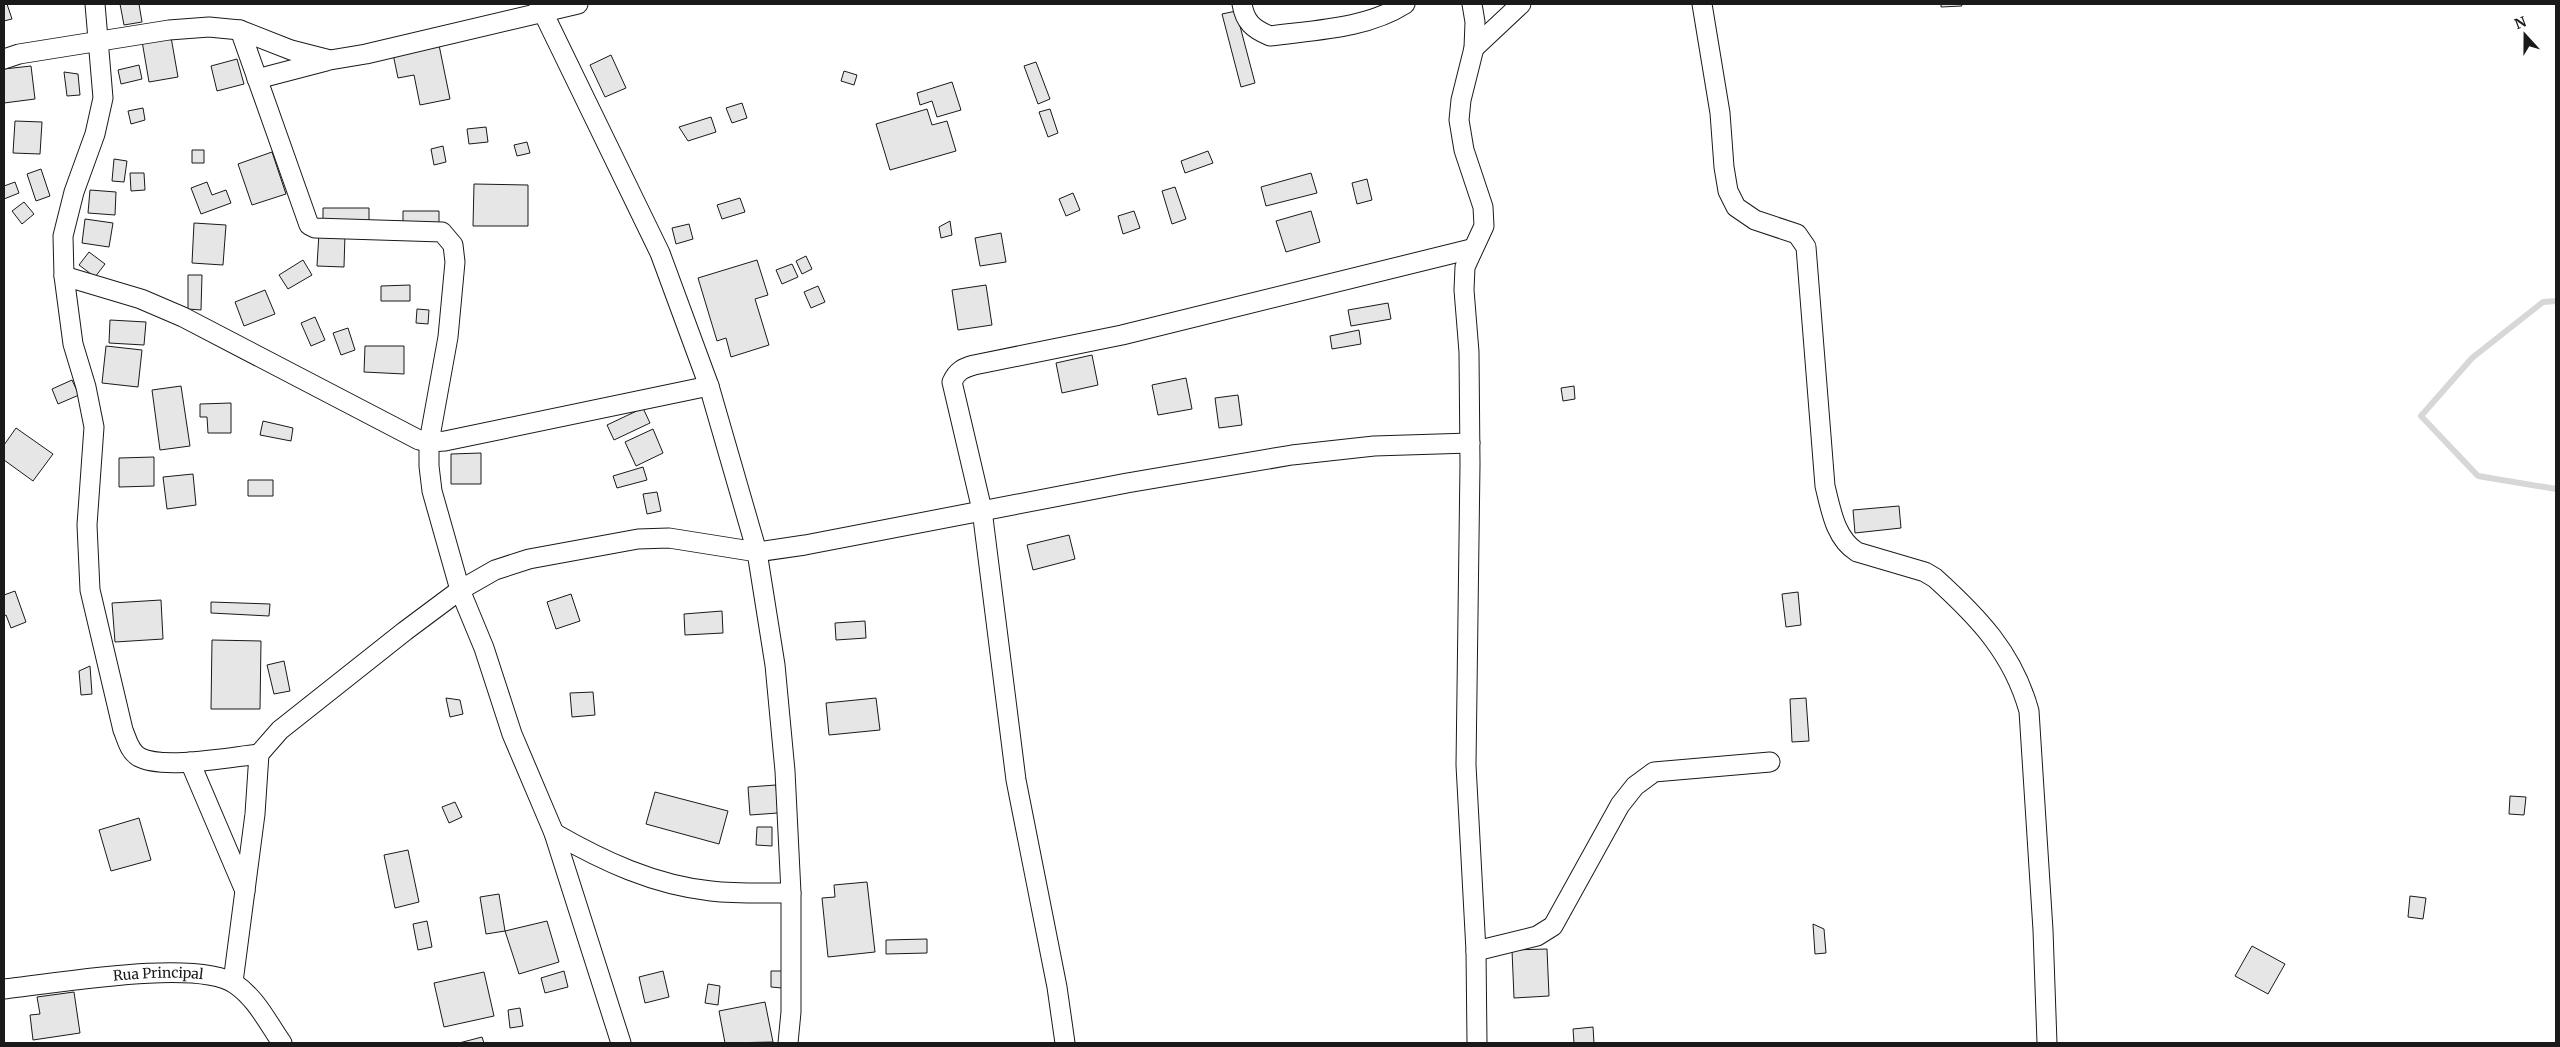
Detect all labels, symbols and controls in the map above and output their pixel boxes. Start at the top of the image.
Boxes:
north arrow [2500,10,2550,60]
text: N [2512,12,2529,33]
street label: Rua Principal [112,964,205,985]

